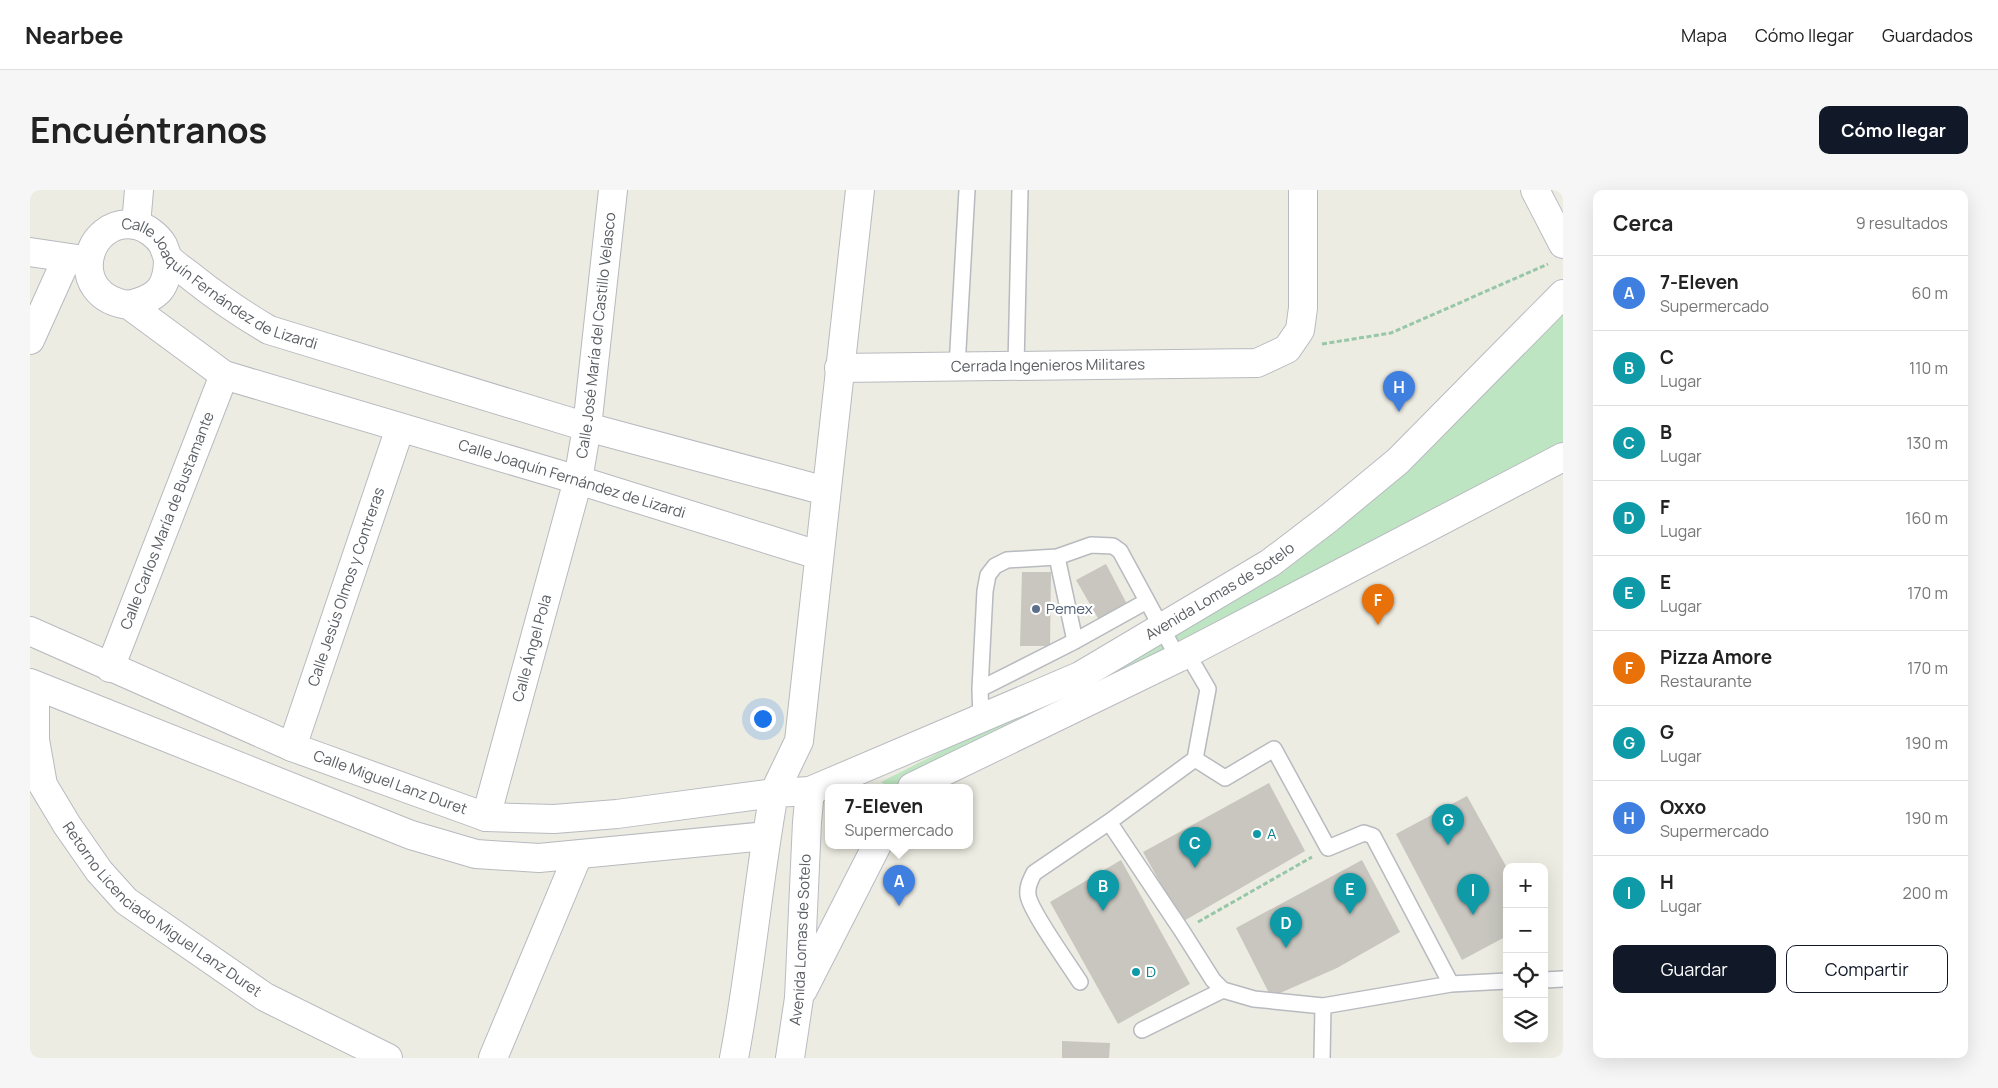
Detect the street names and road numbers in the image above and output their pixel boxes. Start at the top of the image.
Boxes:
street label: Calle José María del Castillo Velasco [571,211,620,460]
street label: Calle Joaquín Fernández de Lizardi [121,213,320,354]
street label: Cerrada Ingenieros Militares [951,353,1145,377]
street label: Calle Carlos María de Bustamante [115,408,219,633]
street label: Calle Joaquín Fernández de Lizardi [456,434,688,523]
street label: Calle Jesús Olmos y Contreras [302,484,389,689]
street label: Avenida Lomas de Sotelo [1141,537,1299,645]
street label: Calle Ángel Pola [507,592,556,704]
street label: Calle Miguel Lanz Duret [311,745,470,819]
street label: Retorno Licenciado Miguel Lanz Duret [58,817,266,1002]
street label: Avenida Lomas de Sotelo [784,853,816,1027]

